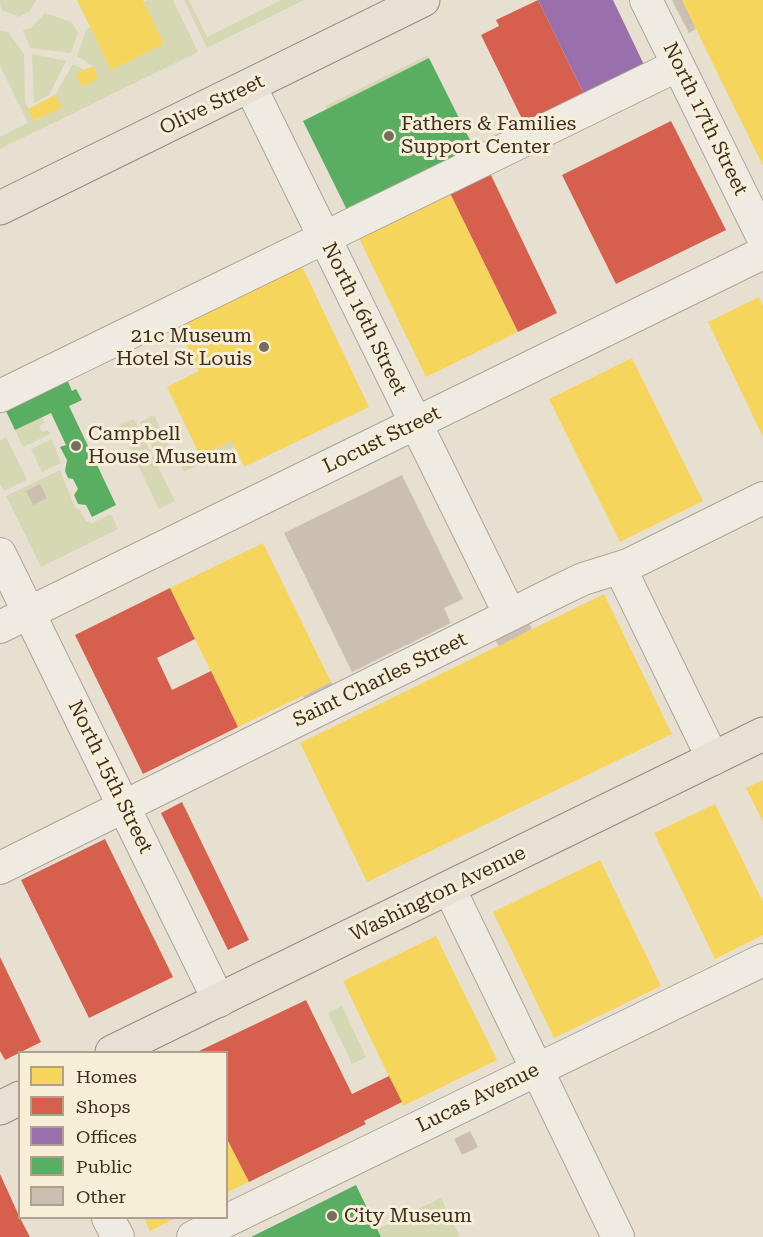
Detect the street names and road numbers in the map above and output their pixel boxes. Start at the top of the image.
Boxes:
street label: North 17th Street [658,39,752,199]
street label: Olive Street [156,69,268,141]
street label: North 16th Street [317,239,411,399]
street label: Locust Street [319,401,445,479]
street label: Saint Charles Street [289,627,471,733]
street label: North 15th Street [63,697,157,857]
street label: Washington Avenue [346,841,530,947]
street label: Lucas Avenue [413,1058,543,1138]

